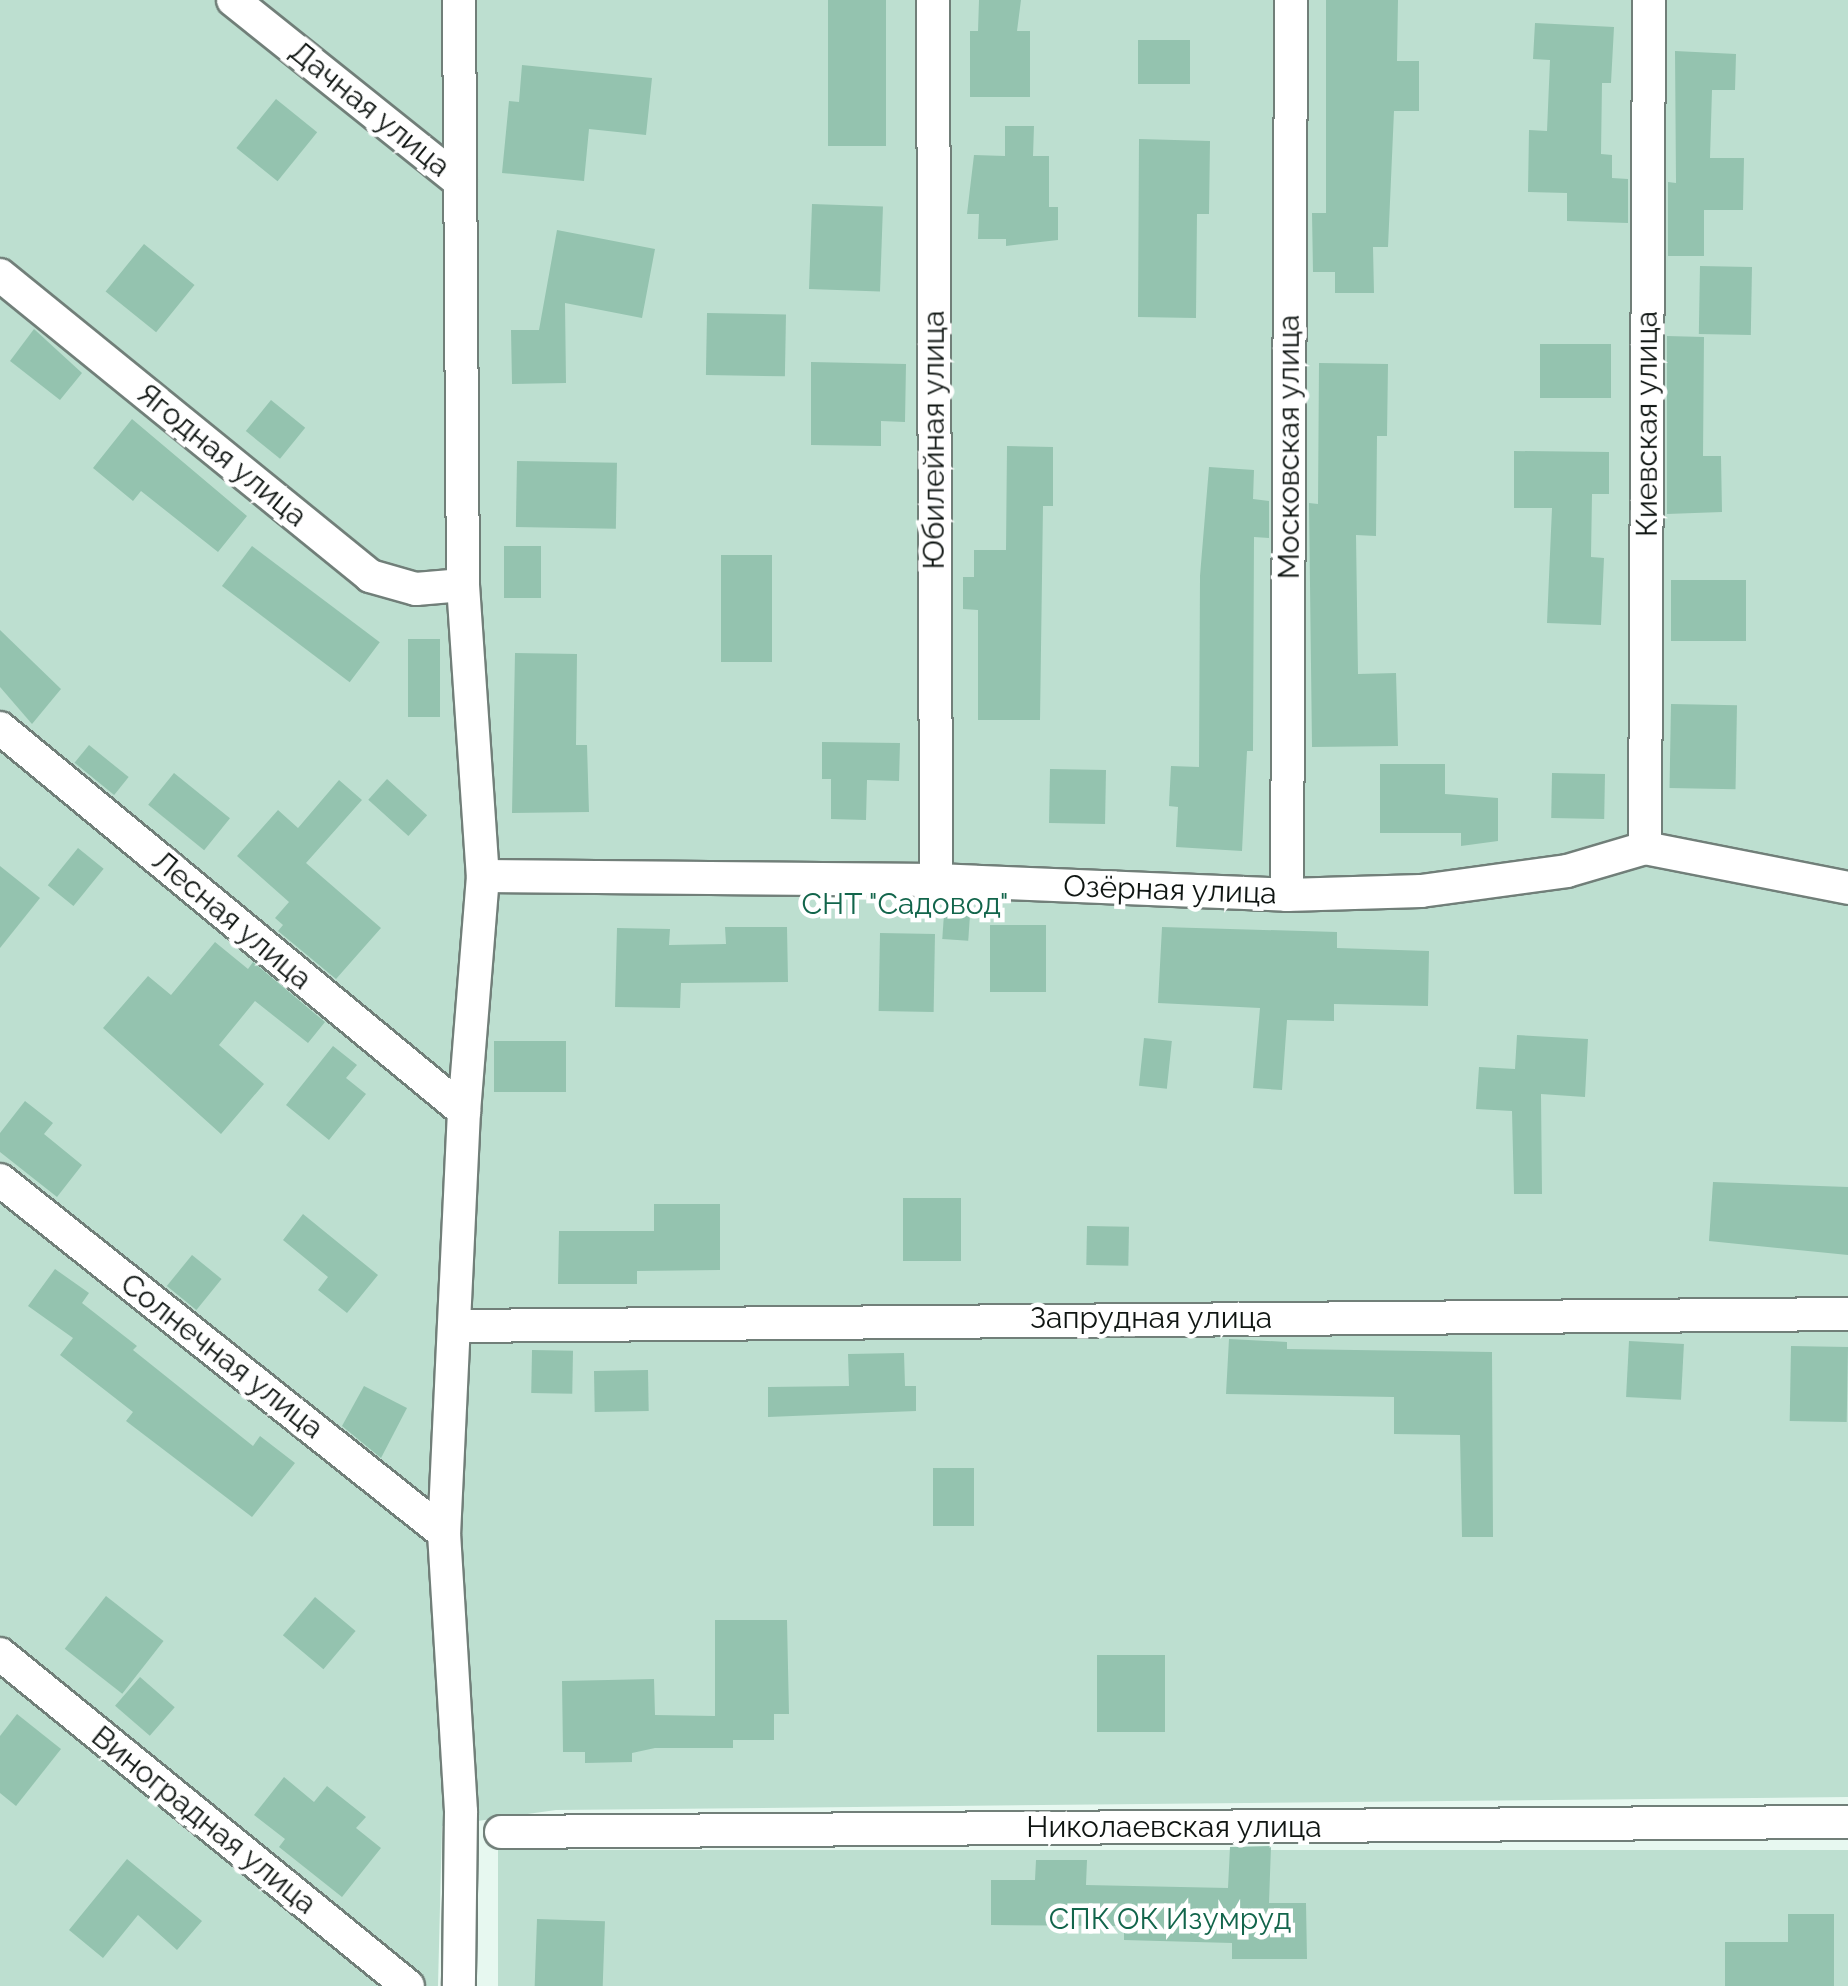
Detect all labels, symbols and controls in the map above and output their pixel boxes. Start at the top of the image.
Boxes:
street label: Дачная улица [282,33,458,185]
street label: Юбилейная улица [916,310,952,570]
street label: Киевская улица [1629,311,1665,537]
street label: Московская улица [1271,314,1307,580]
street label: Ягодная улица [130,375,314,535]
street label: Лесная улица [145,843,319,997]
street label: Озёрная улица [1062,868,1278,912]
park label: СНТ "Садовод" [801,886,1009,922]
street label: Солнечная улица [113,1265,331,1447]
street label: Запрудная улица [1029,1300,1273,1336]
street label: Виноградная улица [84,1718,324,1922]
street label: Николаевская улица [1026,1809,1322,1845]
park label: СПК ОК Изумруд [1048,1901,1292,1937]

